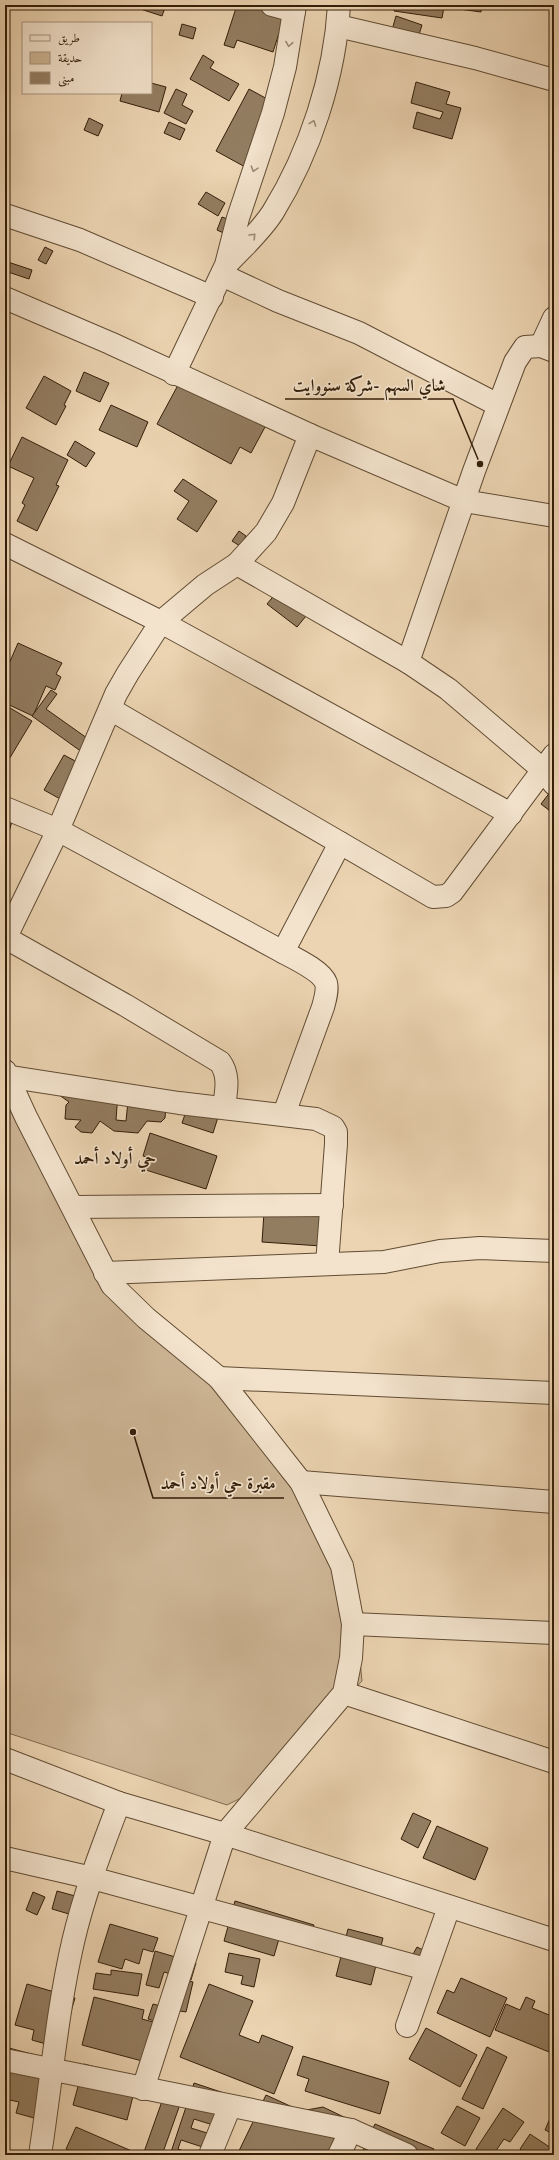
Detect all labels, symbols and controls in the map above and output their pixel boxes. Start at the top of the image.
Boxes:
legend [22,22,152,94]
text: طريق [58,33,80,46]
one-way arrow [285,40,294,47]
text: حديقة [58,53,82,66]
text: مبنى [58,73,74,87]
one-way arrow [309,119,317,126]
one-way arrow [250,165,259,172]
one-way arrow [248,234,255,241]
callout: شاي السهم -شركة سنووايت [285,370,453,399]
text: شاي السهم -شركة سنووايت [293,375,445,401]
district label: حي أولاد أحمد [74,1146,156,1173]
callout: مقبرة حي أولاد أحمد [153,1469,284,1498]
text: مقبرة حي أولاد أحمد [160,1471,276,1498]

